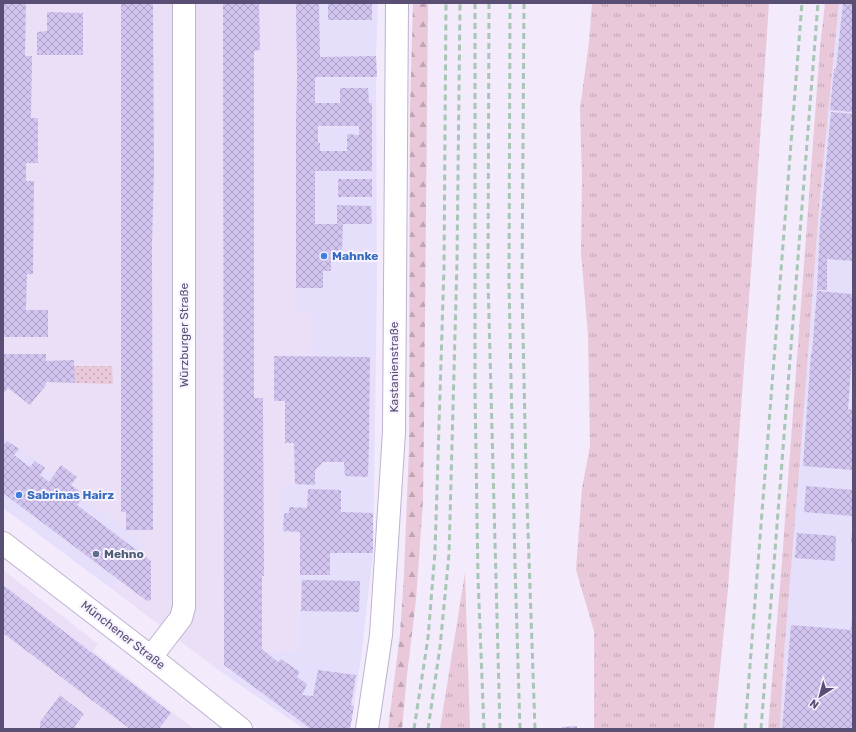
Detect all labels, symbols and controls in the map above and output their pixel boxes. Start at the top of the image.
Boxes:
place label: Mahnke [332,249,378,263]
marker: Mahnke [319,251,329,261]
street label: Würzburger Straße [177,283,191,387]
street label: Kastanienstraße [387,321,401,413]
place label: Sabrinas Hairz [27,488,114,502]
marker: Sabrinas Hairz [14,490,24,500]
place label: Mehno [104,547,144,561]
marker: Mehno [91,549,101,559]
street label: Münchener Straße [78,598,168,672]
north arrow [800,676,840,716]
text: N [807,696,821,711]

